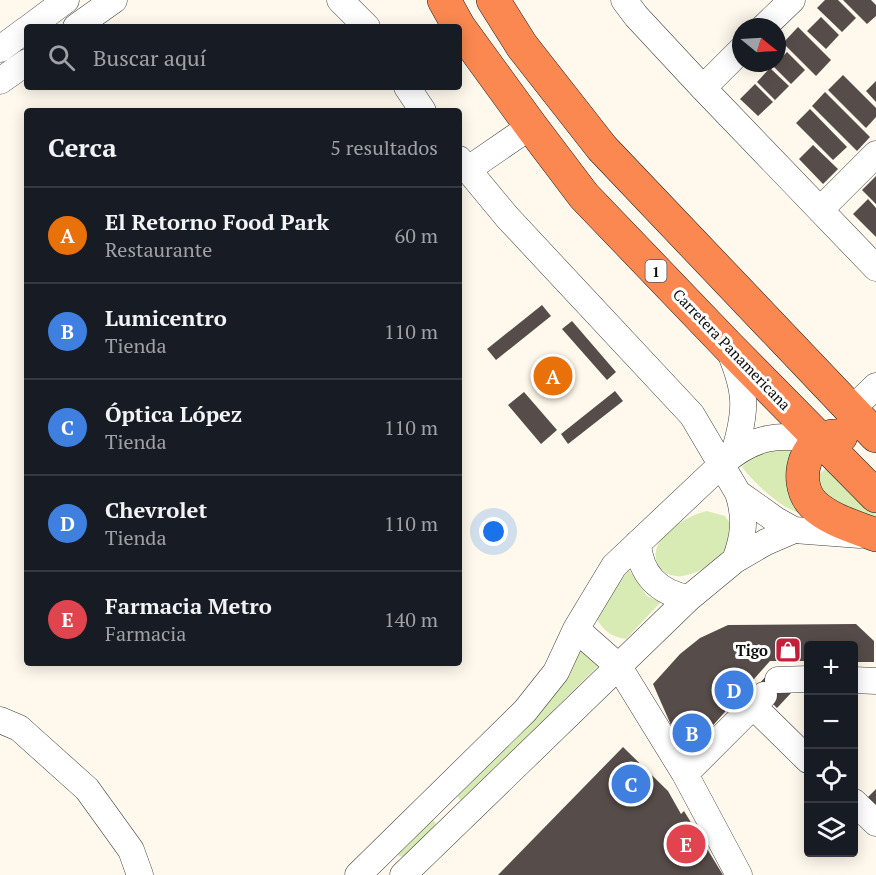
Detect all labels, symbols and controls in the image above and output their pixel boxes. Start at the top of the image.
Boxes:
north arrow [732,18,786,72]
search box [24,24,462,90]
icon: search [45,41,78,74]
text: Buscar aquí [93,43,206,72]
text: Cerca [48,130,117,164]
text: 5 resultados [330,134,438,161]
text: El Retorno Food Park [105,207,329,236]
text: A [60,222,75,249]
text: 60 m [395,222,438,249]
text: Restaurante [105,236,212,263]
road number: 1 [646,260,666,282]
street label: Carretera Panamericana [669,284,795,414]
text: Lumicentro [105,303,227,332]
text: B [61,318,74,345]
text: 110 m [384,318,438,345]
text: Tienda [105,332,167,359]
pin: A [534,354,572,398]
text: Óptica López [105,399,242,428]
text: C [61,414,74,441]
text: 110 m [384,414,438,441]
text: Tienda [105,428,167,455]
text: Chevrolet [105,495,207,524]
text: D [60,510,75,537]
text: 110 m [384,510,438,537]
your location [479,517,508,546]
text: Tienda [105,524,167,551]
text: Farmacia Metro [105,591,272,620]
text: E [61,606,74,633]
text: 140 m [384,606,438,633]
text: Farmacia [105,620,186,647]
shop icon: Tigo [773,635,803,665]
place label: Tigo [736,640,768,660]
map controls [804,641,858,857]
button: + [804,641,858,695]
pin: D [714,668,754,712]
button: − [804,695,858,749]
pin: B [672,710,712,756]
button: locate [804,749,858,803]
pin: C [612,762,650,806]
button: layers [804,803,858,857]
pin: E [666,822,706,866]

